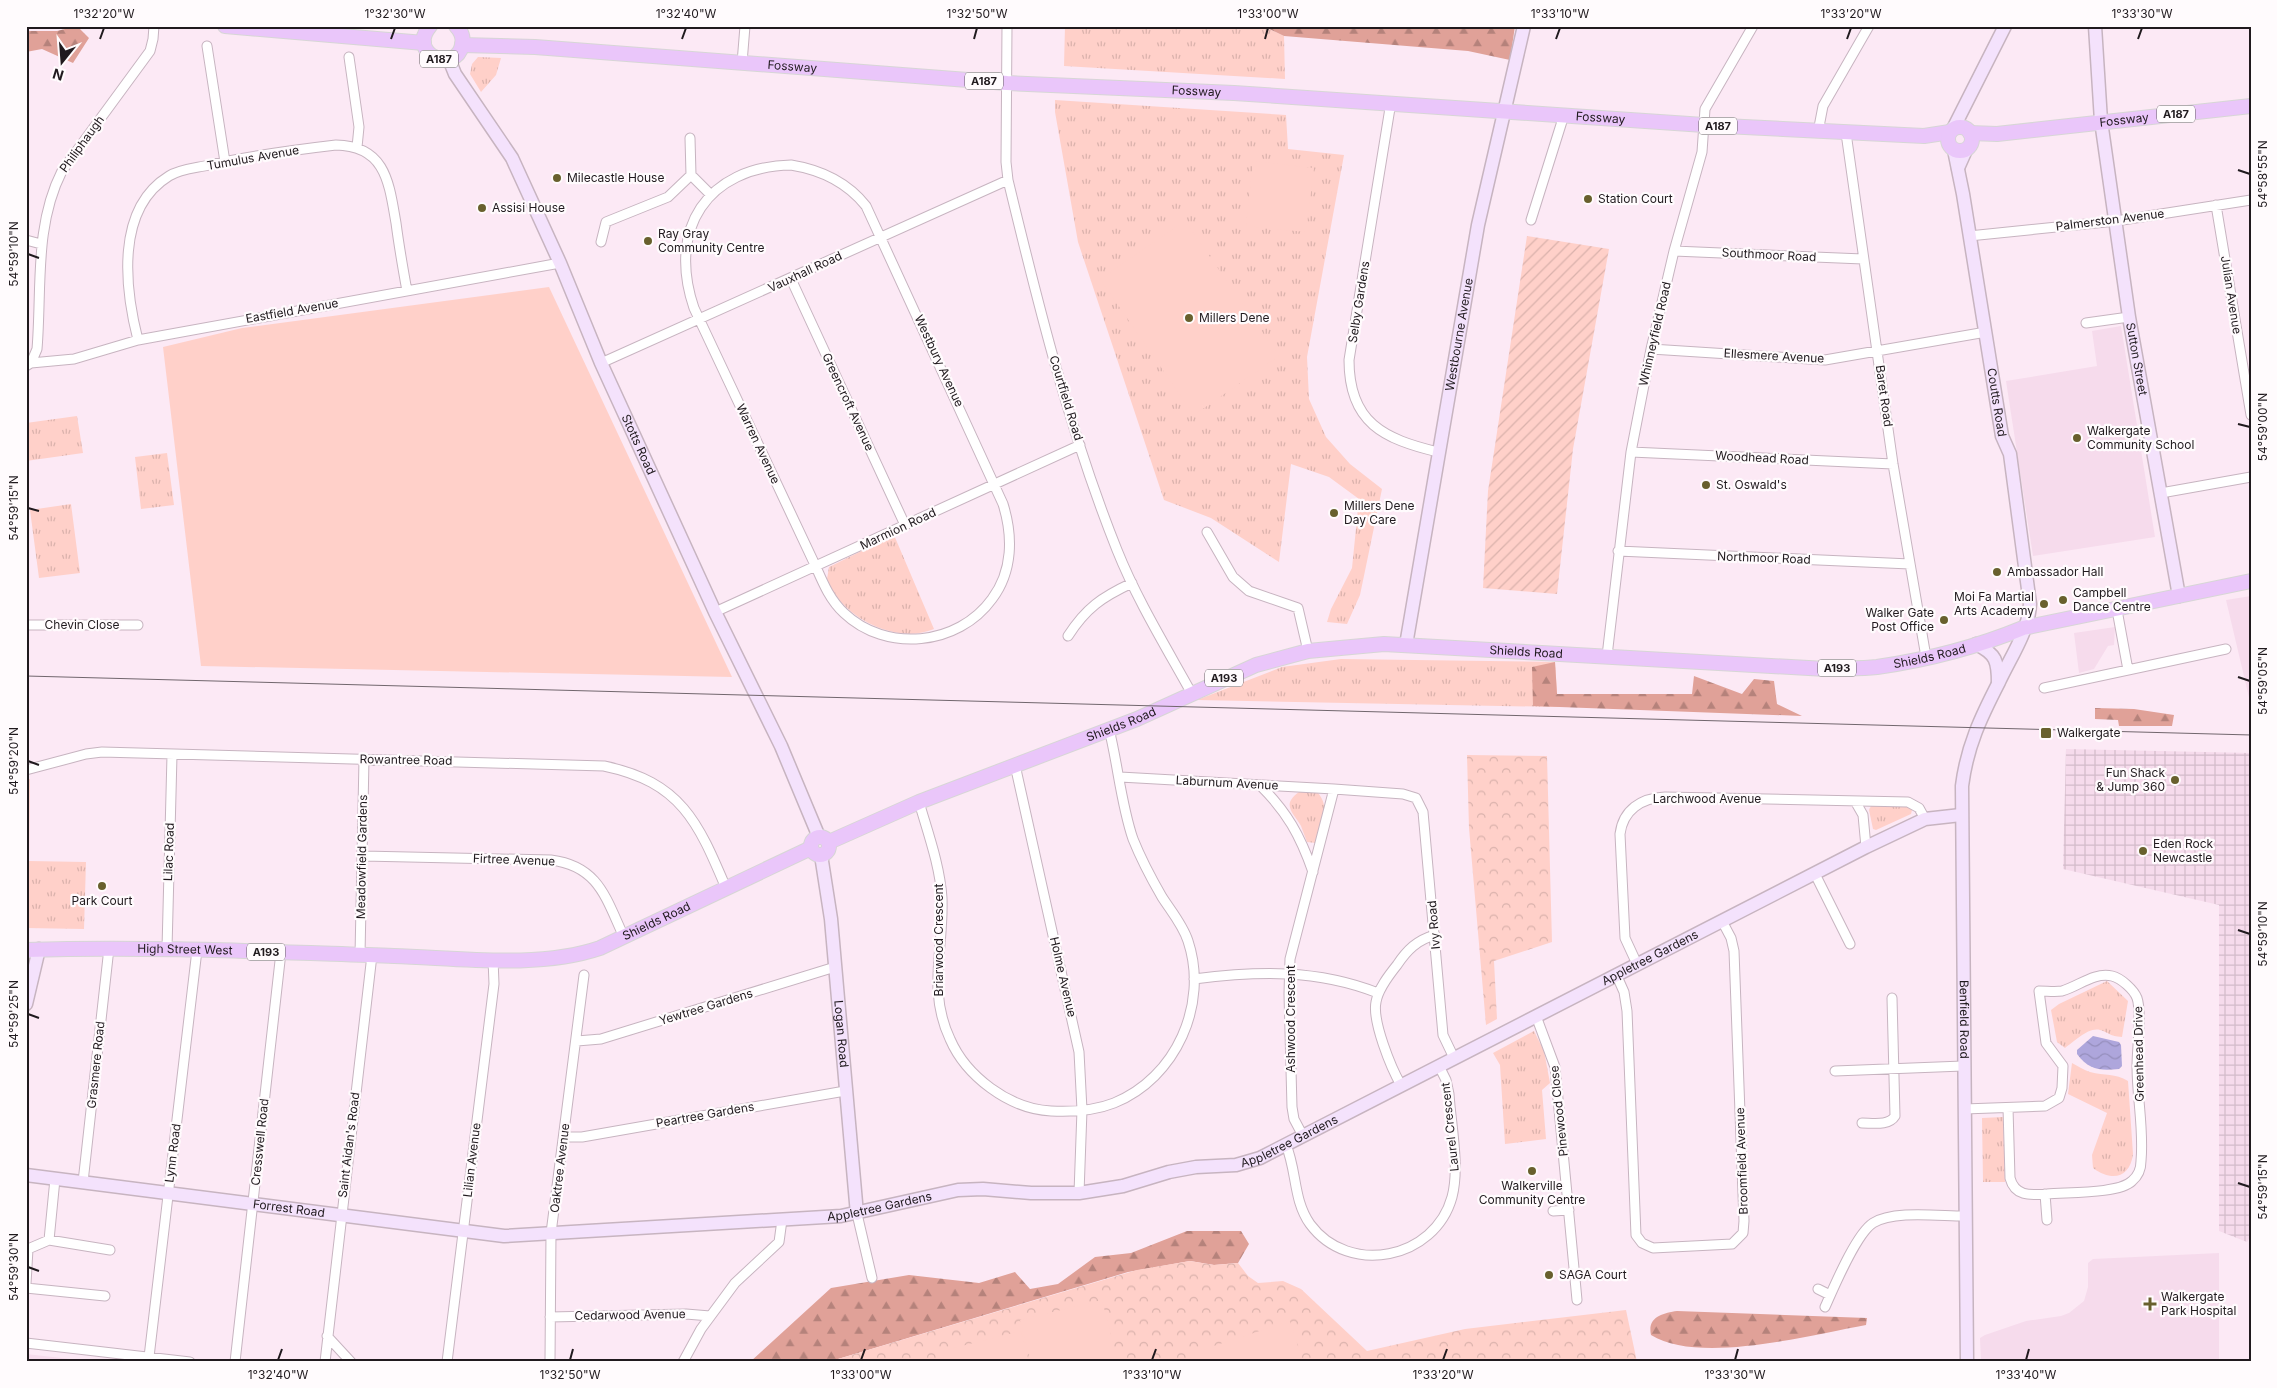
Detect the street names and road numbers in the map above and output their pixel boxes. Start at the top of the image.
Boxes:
road number: A187 [420,51,458,68]
street label: Fossway [767,57,818,76]
road number: A187 [965,72,1003,90]
street label: Fossway [1171,82,1222,99]
road number: A187 [2157,106,2195,122]
street label: Fossway [1575,108,1626,127]
street label: Fossway [2099,109,2150,130]
street label: Philiphaugh [56,113,107,175]
road number: A187 [1699,118,1737,134]
street label: Tumulus Avenue [206,142,300,173]
street label: Palmerston Avenue [2055,205,2165,234]
street label: Southmoor Road [1721,245,1817,264]
street label: Vauxhall Road [765,248,844,295]
street label: Julian Avenue [2218,255,2245,335]
street label: Selby Gardens [1345,260,1372,344]
street label: Westbourne Avenue [1442,277,1476,392]
street label: Whinneyfield Road [1635,280,1674,388]
street label: Eastfield Avenue [244,295,340,326]
street label: Westbury Avenue [912,312,967,409]
street label: Sutton Street [2123,321,2151,397]
street label: Ellesmere Avenue [1723,345,1825,366]
street label: Greencroft Avenue [819,350,878,453]
street label: Courtfield Road [1046,353,1087,442]
street label: Baret Road [1873,364,1896,428]
street label: Coutts Road [1984,367,2010,438]
street label: Warren Avenue [733,401,784,486]
street label: Stotts Road [619,412,659,477]
street label: Woodhead Road [1715,448,1809,467]
street label: Marmion Road [857,504,938,553]
street label: Northmoor Road [1717,548,1811,567]
street label: Chevin Close [45,617,119,632]
street label: Shields Road [1892,640,1967,671]
street label: Shields Road [1489,642,1563,661]
road number: A193 [1818,660,1856,676]
road number: A193 [1205,670,1243,686]
street label: Shields Road [1084,703,1158,745]
street label: Rowantree Road [360,751,452,768]
street label: Laburnum Avenue [1175,772,1279,793]
street label: Larchwood Avenue [1653,791,1761,806]
street label: Meadowfield Gardens [353,795,370,919]
street label: Lilac Road [160,822,177,881]
street label: Firtree Avenue [473,851,555,868]
street label: Briarwood Crescent [931,884,946,996]
street label: Shields Road [620,898,693,943]
street label: Ivy Road [1424,900,1443,950]
street label: Appletree Gardens [1599,926,1701,988]
street label: Holme Avenue [1047,935,1080,1019]
street label: High Street West [137,941,233,958]
road number: A193 [247,944,285,960]
street label: Ashwood Crescent [1283,965,1298,1073]
street label: Benfield Road [1957,980,1972,1059]
street label: Yewtree Gardens [657,985,755,1028]
street label: Logan Road [831,999,852,1068]
street label: Greenhead Drive [2130,1006,2147,1102]
street label: Grasmere Road [83,1021,108,1109]
street label: Pinewood Close [1546,1065,1571,1157]
street label: Laurel Crescent [1437,1082,1462,1172]
street label: Saint Aidan's Road [335,1091,362,1199]
street label: Cresswell Road [247,1098,272,1186]
street label: Peartree Gardens [655,1098,755,1131]
street label: Broomfield Avenue [1732,1107,1751,1215]
street label: Appletree Gardens [1239,1111,1340,1170]
street label: Lilian Avenue [459,1122,484,1198]
street label: Oaktree Avenue [547,1122,572,1214]
street label: Lynn Road [161,1123,184,1183]
street label: Appletree Gardens [827,1188,933,1224]
street label: Forrest Road [252,1196,326,1220]
street label: Cedarwood Avenue [574,1306,686,1323]

